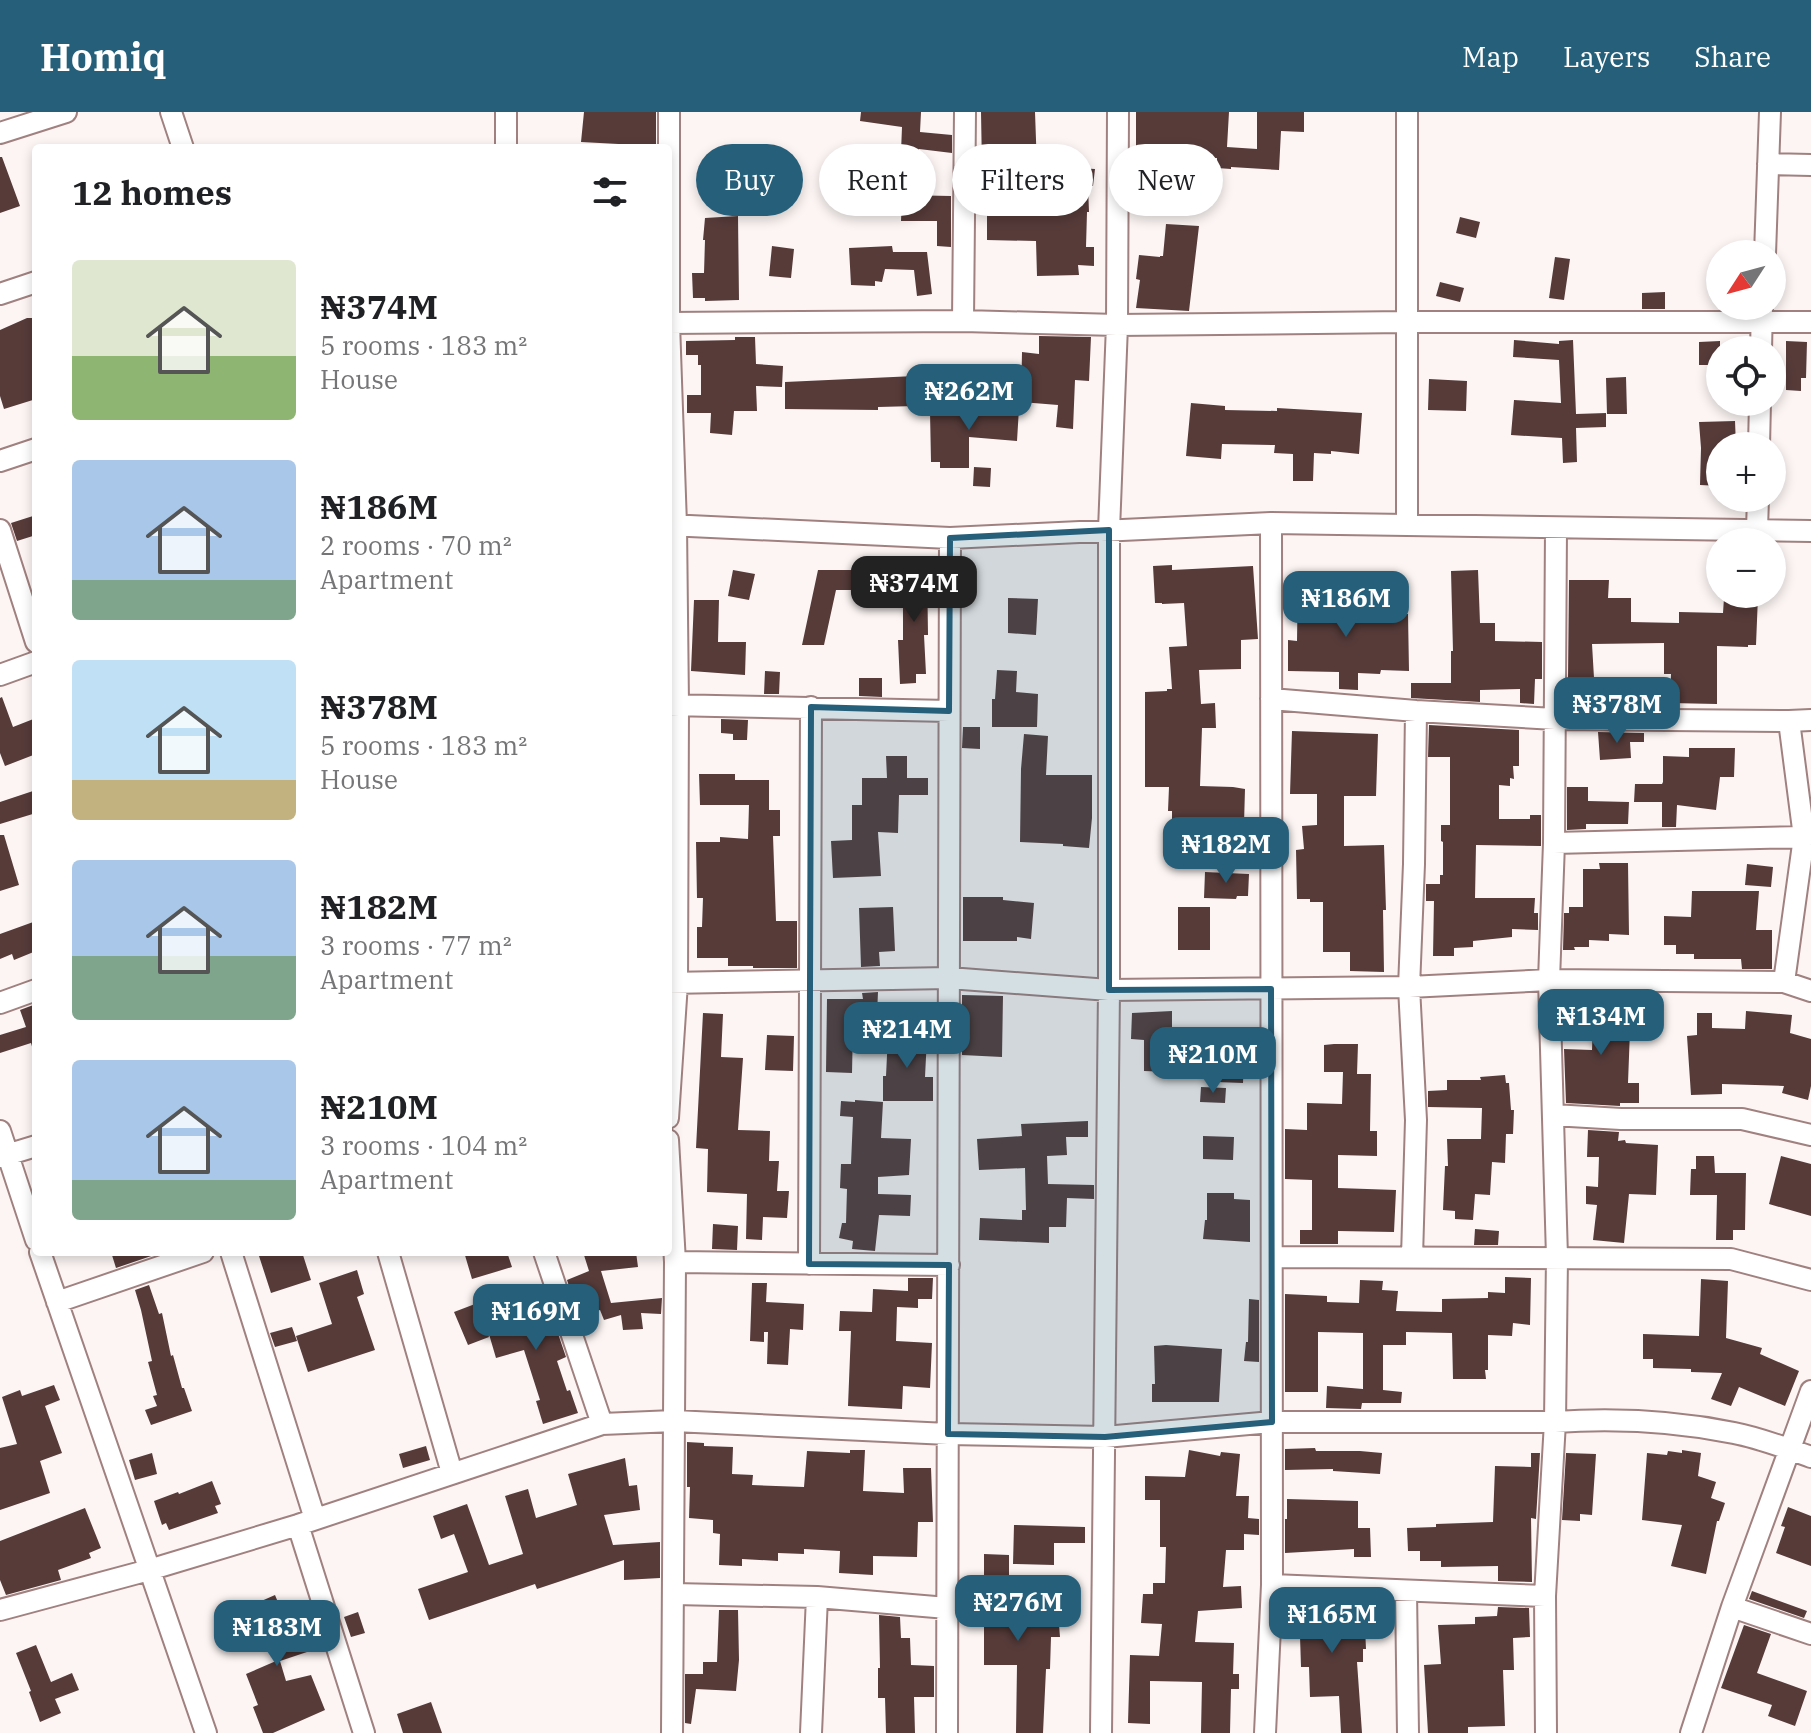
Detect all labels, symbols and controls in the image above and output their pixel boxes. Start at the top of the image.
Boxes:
text: Homiq [40,32,166,81]
text: Map [1462,38,1519,75]
text: Layers [1563,38,1650,75]
text: Share [1694,38,1771,75]
chip: Buy [696,144,803,216]
chip: Rent [819,144,936,216]
chip: Filters [952,144,1093,216]
chip: New [1109,144,1223,216]
text: 12 homes [72,170,232,214]
icon: filters [588,170,632,214]
north arrow [1706,240,1786,320]
map controls [1706,240,1786,608]
text: ₦374M [320,284,438,328]
icon: home [136,292,232,388]
text: 5 rooms · 183 m² [320,328,527,362]
button: locate [1706,336,1786,416]
text: House [320,362,398,396]
pin: ₦262M [913,364,1025,432]
text: ₦262M [924,373,1014,407]
button: + [1706,432,1786,512]
text: ₦186M [320,484,438,528]
icon: home [136,492,232,588]
text: 2 rooms · 70 m² [320,528,512,562]
button: − [1706,528,1786,608]
pin: ₦374M [858,556,970,624]
text: Apartment [320,562,453,596]
text: ₦374M [869,565,959,599]
pin: ₦186M [1290,571,1402,639]
text: ₦186M [1301,580,1391,614]
pin: ₦378M [1561,677,1673,745]
text: ₦378M [320,684,438,728]
text: ₦378M [1572,686,1662,720]
icon: home [136,692,232,788]
text: 5 rooms · 183 m² [320,728,527,762]
text: House [320,762,398,796]
pin: ₦182M [1170,817,1282,885]
text: ₦182M [1181,826,1271,860]
text: ₦182M [320,884,438,928]
icon: home [136,892,232,988]
text: 3 rooms · 77 m² [320,928,512,962]
text: Apartment [320,962,453,996]
pin: ₦134M [1545,989,1657,1057]
text: ₦134M [1556,998,1646,1032]
pin: ₦214M [851,1002,963,1070]
text: ₦214M [862,1011,952,1045]
pin: ₦210M [1157,1027,1269,1095]
text: ₦210M [1168,1036,1258,1070]
text: ₦210M [320,1084,438,1128]
icon: home [136,1092,232,1188]
text: 3 rooms · 104 m² [320,1128,527,1162]
text: Apartment [320,1162,453,1196]
pin: ₦169M [480,1284,592,1352]
text: ₦169M [491,1293,581,1327]
pin: ₦276M [962,1575,1074,1643]
text: ₦276M [973,1584,1063,1618]
pin: ₦165M [1276,1587,1388,1655]
text: ₦165M [1287,1596,1377,1630]
pin: ₦183M [221,1600,333,1668]
text: ₦183M [232,1609,322,1643]

